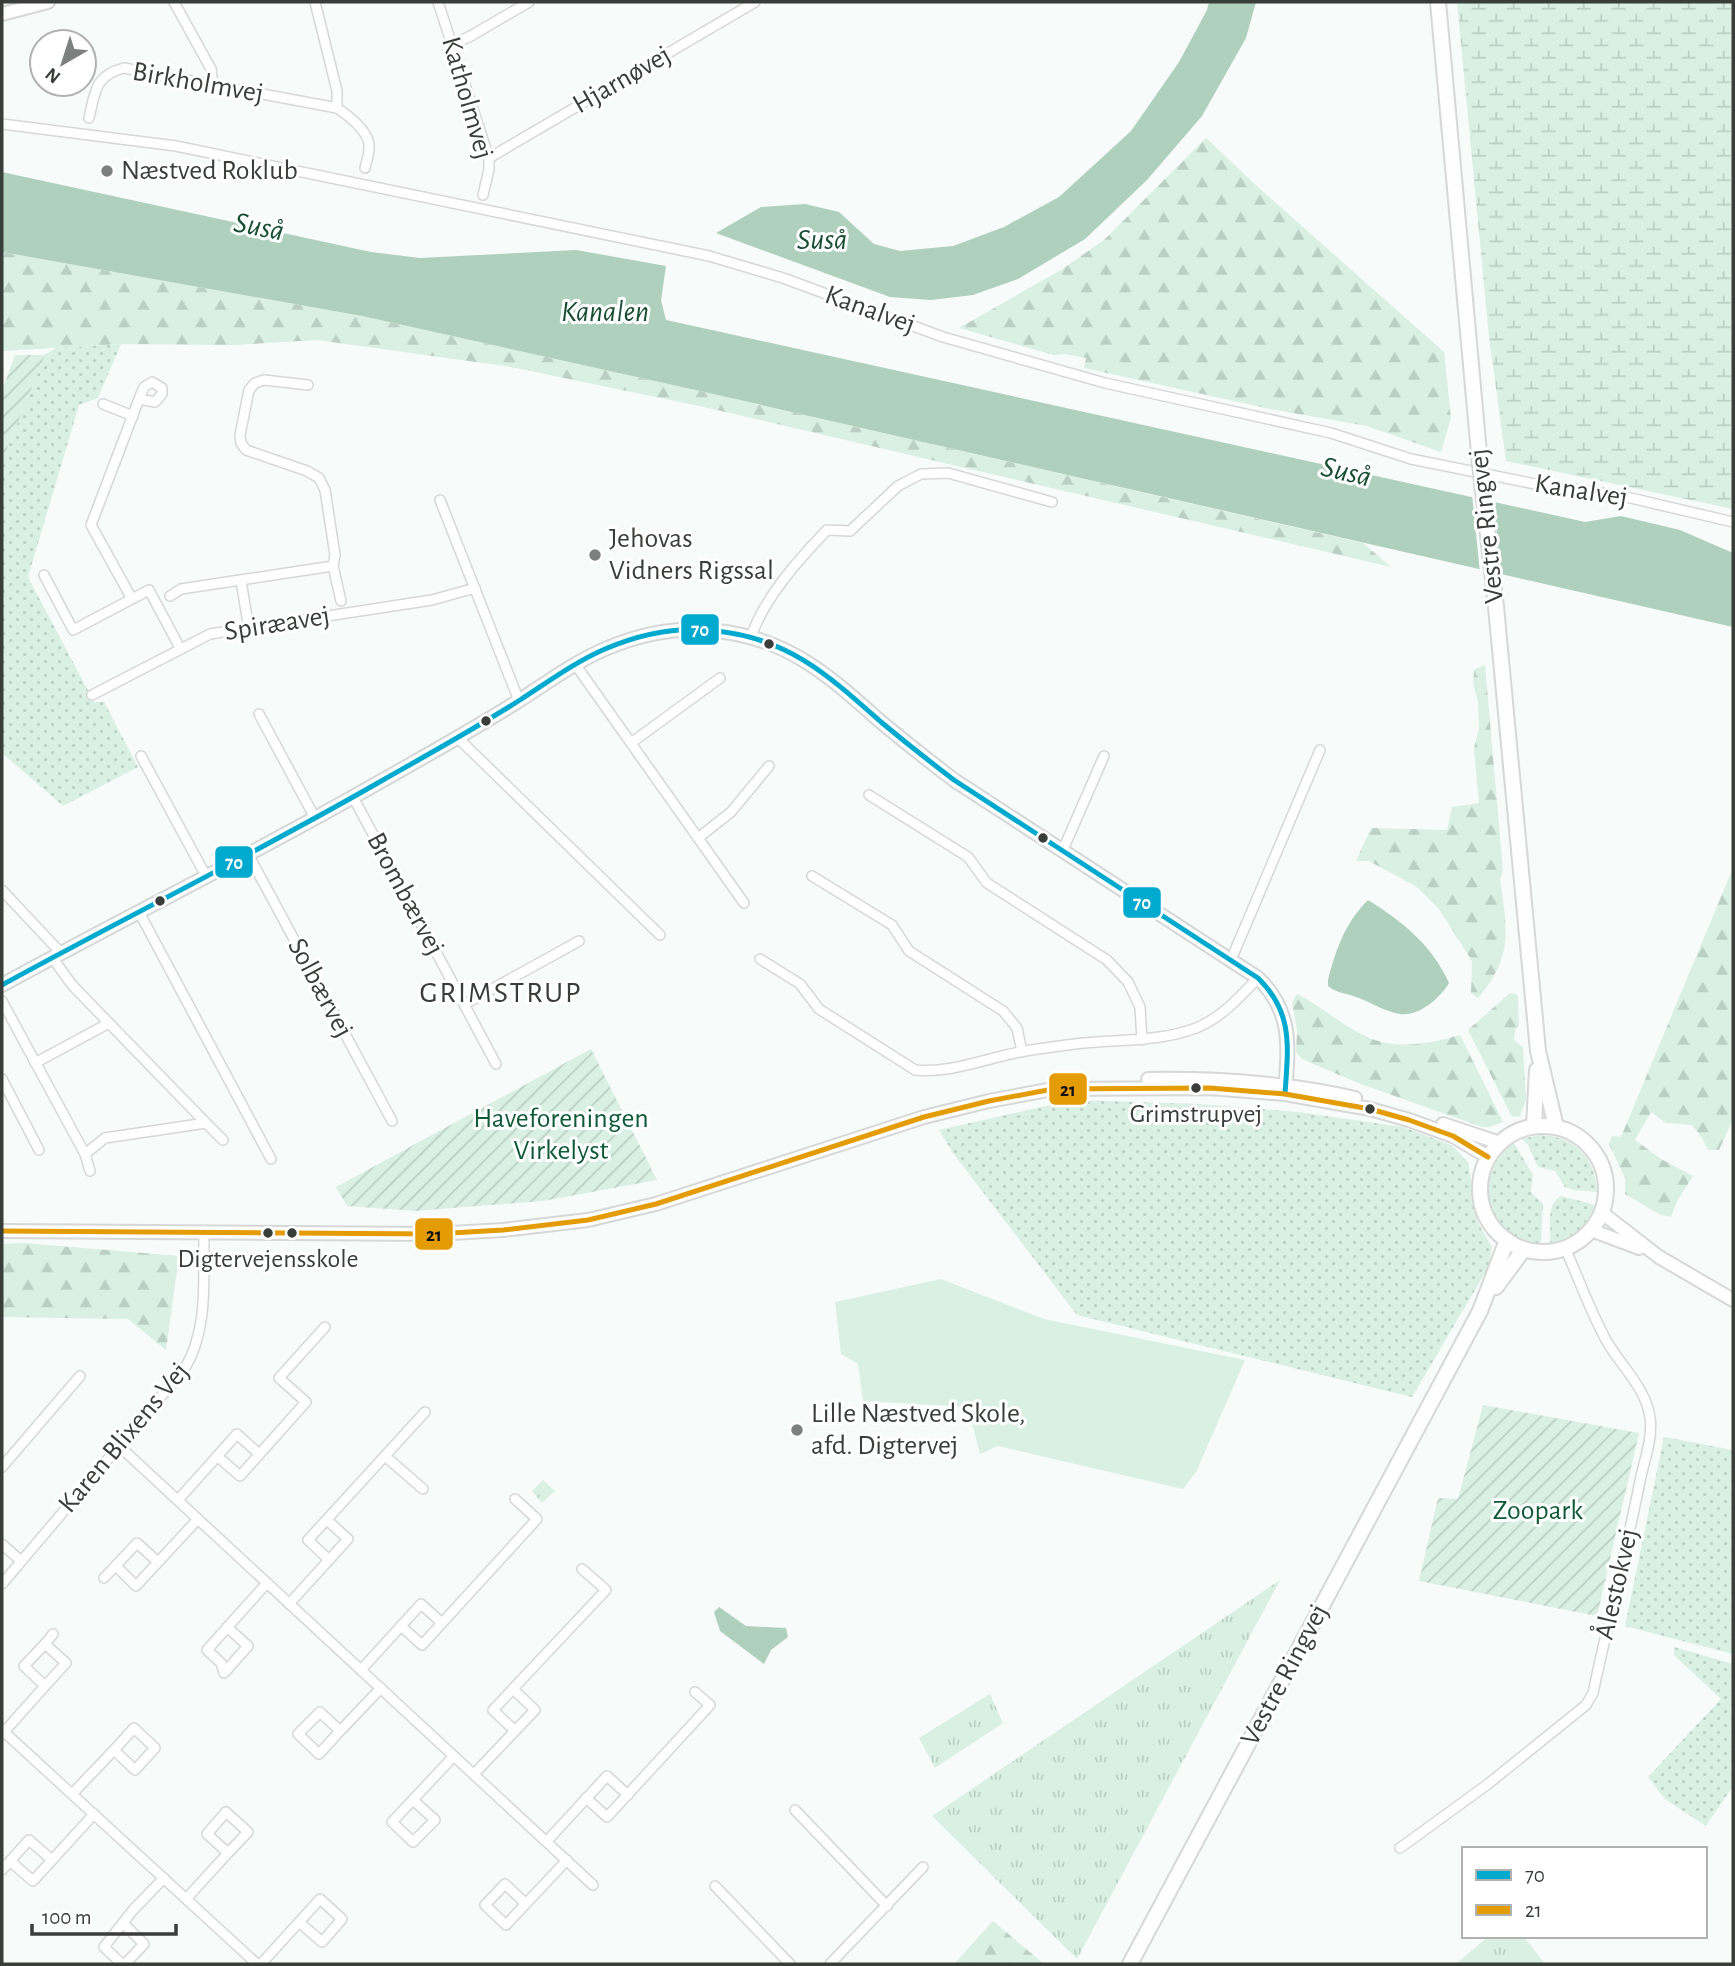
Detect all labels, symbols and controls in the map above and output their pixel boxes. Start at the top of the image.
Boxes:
north arrow [28,28,98,98]
street label: Katholmvej [436,34,498,162]
street label: Hjarnøvej [568,41,676,119]
street label: Birkholmvej [130,58,266,108]
text: N [42,64,64,87]
place label: Næstved Roklub [121,157,298,185]
marker: Næstved Roklub [99,163,115,179]
water label: Suså [231,207,287,247]
water label: Suså [797,225,847,255]
street label: Kanalvej [821,281,919,339]
water label: Kanalen [561,297,649,327]
street label: Vestre Ringvej [1465,447,1509,605]
water label: Suså [1318,452,1374,492]
street label: Kanalvej [1533,470,1629,512]
place label: Jehovas Vidners Rigssal [609,525,774,585]
marker: Jehovas Vidners Rigssal [587,547,603,563]
street label: Spiræavej [222,602,332,646]
line badge: 70 [680,613,720,646]
text: 70 [691,621,709,640]
unlabelled marker [762,637,776,651]
unlabelled marker [479,714,493,728]
street label: Brombærvej [361,828,449,960]
unlabelled marker [1036,831,1050,845]
line badge: 70 [214,845,254,879]
text: 70 [225,854,243,873]
line badge: 70 [1122,886,1162,919]
unlabelled marker [153,894,167,908]
text: 70 [1133,894,1151,913]
street label: Solbærvej [282,934,358,1042]
district label: GRIMSTRUP [419,978,583,1008]
line badge: 21 [1048,1072,1088,1106]
text: 21 [1060,1081,1076,1100]
marker: Grimstrupvej [1189,1081,1203,1095]
place label: Grimstrupvej [1130,1101,1262,1127]
unlabelled marker [1363,1102,1377,1116]
park label: Haveforeningen Virkelyst [473,1105,649,1165]
line badge: 21 [414,1217,454,1251]
marker: Digtervejensskole [261,1226,275,1240]
unlabelled marker [285,1226,299,1240]
text: 21 [426,1226,442,1245]
place label: Digtervejensskole [177,1246,359,1272]
street label: Karen Blixens Vej [53,1358,195,1518]
place label: Lille Næstved Skole, afd. Digtervej [811,1400,1025,1460]
marker: Lille Næstved Skole, afd. Digtervej [789,1422,805,1438]
park label: Zoopark [1493,1497,1583,1525]
street label: Ålestokvej [1588,1525,1643,1642]
street label: Vestre Ringvej [1236,1600,1334,1750]
legend [1462,1847,1707,1938]
text: 70 [1525,1865,1545,1886]
scale bar [32,1892,175,1936]
text: 21 [1525,1900,1542,1921]
text: 100 m [42,1907,92,1928]

